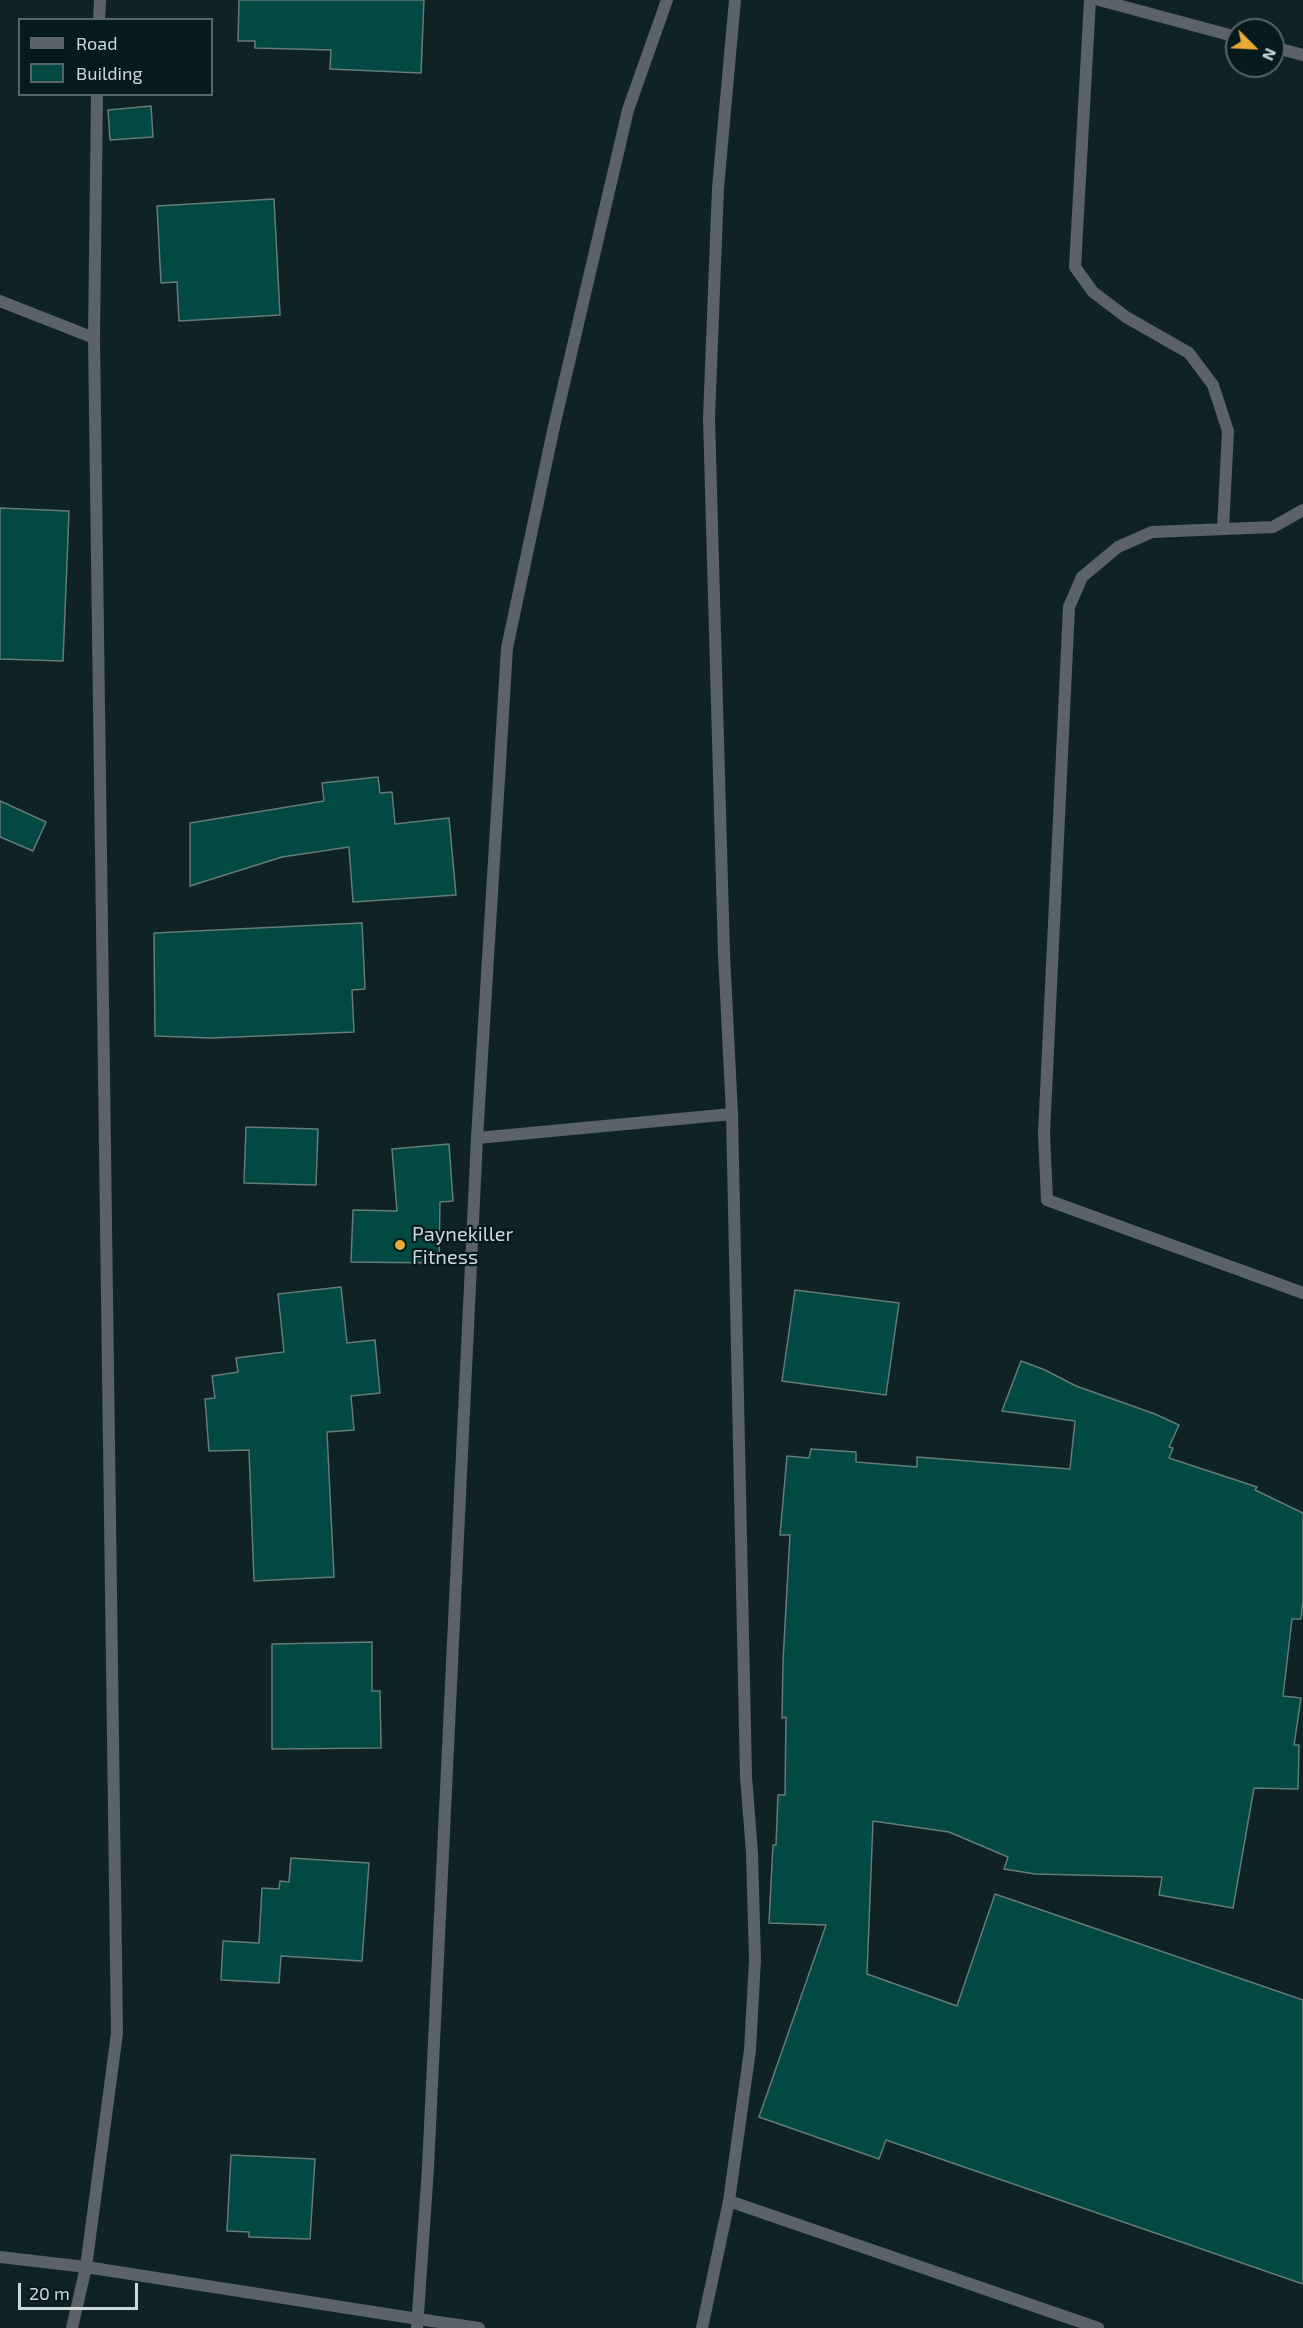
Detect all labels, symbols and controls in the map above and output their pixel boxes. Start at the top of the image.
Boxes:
legend [18,18,213,96]
north arrow [1225,18,1285,78]
text: Road [76,32,117,54]
text: N [1259,46,1281,64]
text: Building [76,62,143,84]
place label: Paynekiller Fitness [412,1222,513,1269]
marker: Paynekiller Fitness [393,1238,407,1252]
scale bar [21,2271,141,2309]
text: 20 m [29,2282,70,2304]

